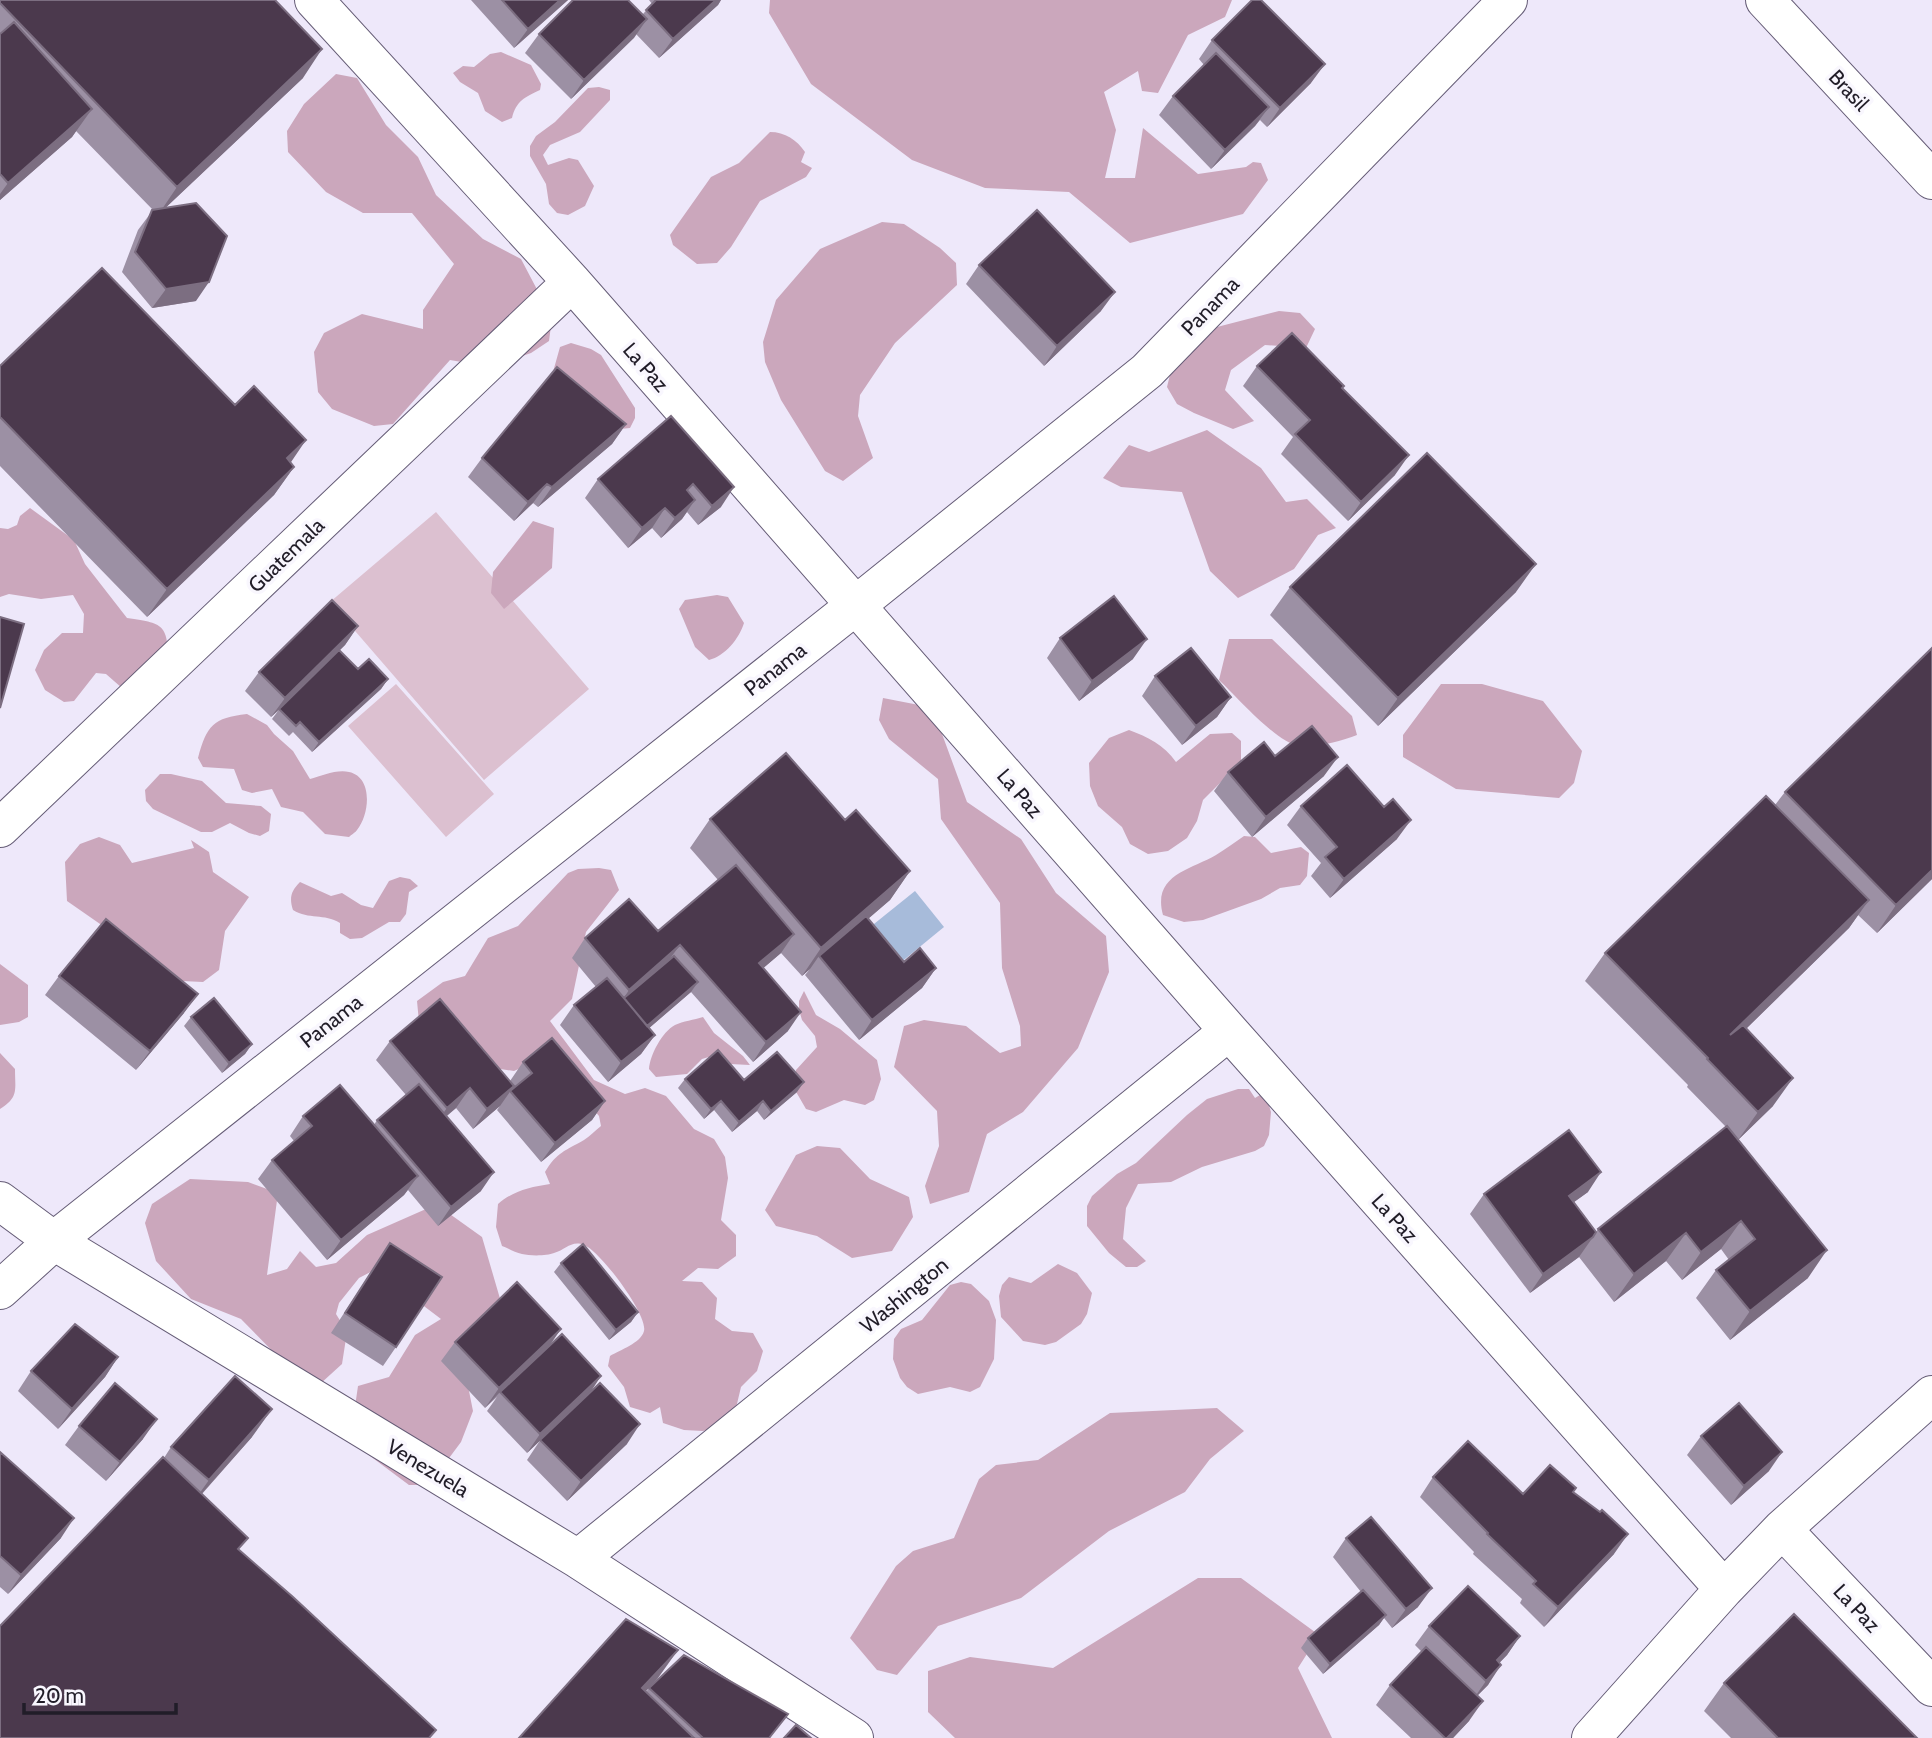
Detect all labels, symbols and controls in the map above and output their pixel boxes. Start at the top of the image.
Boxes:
street label: Brasil [1824,64,1874,116]
street label: Panama [1176,271,1244,341]
street label: La Paz [618,337,674,397]
street label: Guatemala [243,513,329,597]
street label: Panama [739,637,811,701]
street label: La Paz [992,763,1048,823]
street label: Panama [295,989,367,1053]
street label: La Paz [1367,1188,1423,1248]
street label: Washington [855,1252,953,1338]
street label: Venezuela [382,1434,474,1502]
street label: La Paz [1828,1579,1886,1637]
scale bar [24,1672,177,1716]
text: 20 m [35,1683,84,1708]

